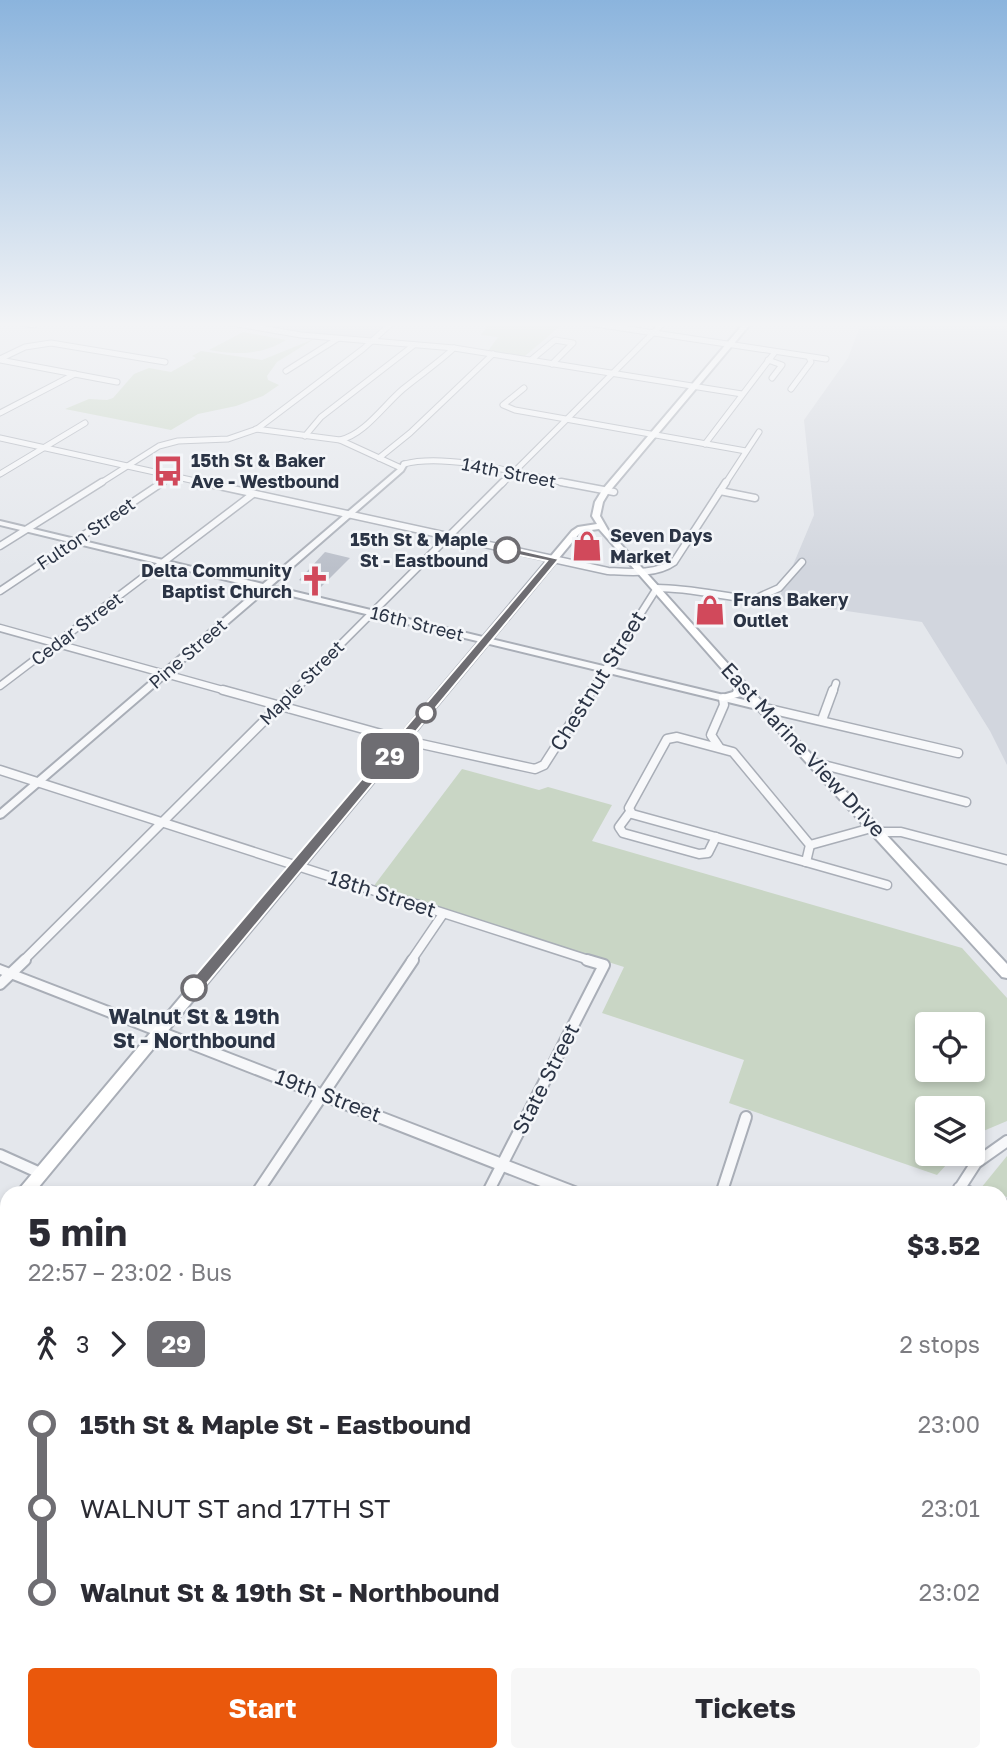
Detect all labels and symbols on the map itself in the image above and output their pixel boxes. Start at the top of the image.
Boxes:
place label: 15th St & Baker Ave - Westbound [191,449,339,492]
street label: 14th Street [460,452,558,492]
bus stop icon: 15th St & Baker Ave - Westbound [151,454,185,488]
street label: Fulton Street [32,492,139,574]
place label: Seven Days Market [610,524,713,567]
place label: 15th St & Maple St - Eastbound [350,528,488,571]
shop icon: Seven Days Market [570,529,604,563]
marker: 15th St & Maple St - Eastbound [494,537,520,563]
place label: Delta Community Baptist Church [141,559,292,602]
church icon: Delta Community Baptist Church [298,564,332,598]
street label: Cedar Street [26,587,126,670]
place label: Frans Bakery Outlet [733,588,849,631]
shop icon: Frans Bakery Outlet [693,593,727,627]
street label: 16th Street [368,601,466,645]
street label: Chestnut Street [544,606,651,755]
street label: Pine Street [144,613,231,693]
street label: Maple Street [254,635,348,729]
street label: East Marine View Drive [716,657,891,842]
unlabelled marker [416,703,436,723]
line badge: 29 [358,733,422,779]
street label: 18th Street [325,863,439,923]
marker: Walnut St & 19th St - Northbound [181,975,207,1001]
place label: Walnut St & 19th St - Northbound [109,1003,279,1053]
street label: State Street [506,1019,584,1138]
street label: 19th Street [272,1063,385,1127]

